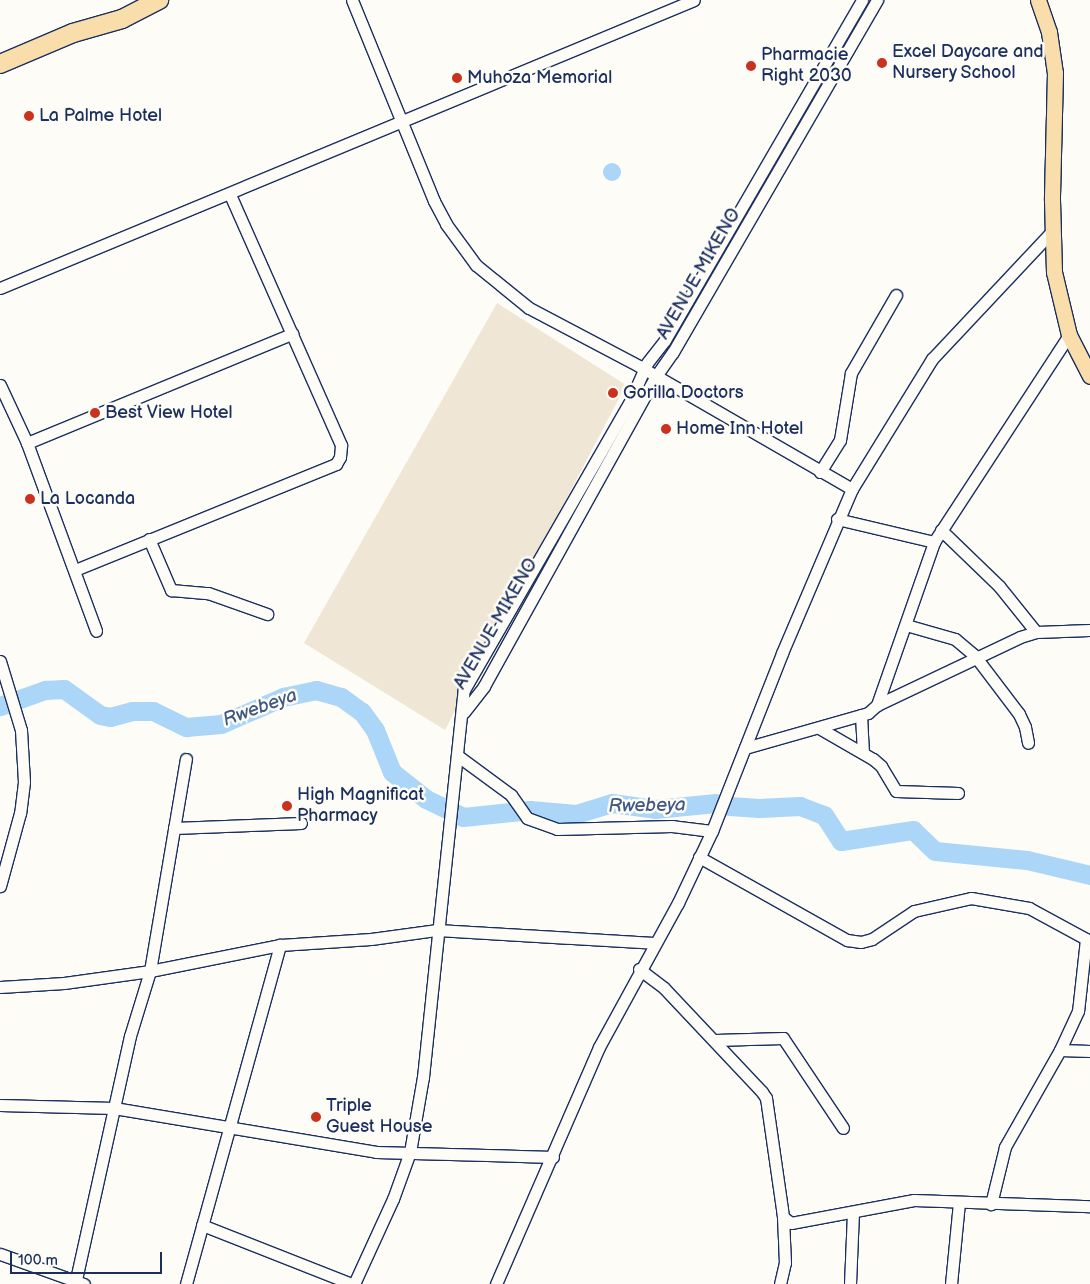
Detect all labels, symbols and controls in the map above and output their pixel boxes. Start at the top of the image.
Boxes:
place label: Excel Daycare and Nursery School [892,42,1044,84]
place label: Pharmacie Right 2030 [761,45,852,88]
marker: Excel Daycare and Nursery School [876,57,888,69]
marker: Pharmacie Right 2030 [745,60,757,72]
place label: Muhoza Memorial [467,67,612,89]
marker: Muhoza Memorial [451,72,463,84]
place label: La Palme Hotel [39,105,162,127]
marker: La Palme Hotel [23,110,35,122]
street label: AVENUE MIKENO [653,205,745,343]
place label: Gorilla Doctors [623,382,744,404]
marker: Gorilla Doctors [607,387,619,399]
place label: Best View Hotel [105,402,233,424]
marker: Best View Hotel [89,407,101,419]
place label: Home Inn Hotel [676,418,803,440]
marker: Home Inn Hotel [660,423,672,435]
place label: La Locanda [40,488,135,510]
marker: La Locanda [24,493,36,505]
street label: AVENUE MIKENO [450,555,542,693]
water label: Rwebeya [220,684,300,732]
place label: High Magnificat Pharmacy [297,785,424,828]
water label: Rwebeya [608,794,686,818]
marker: High Magnificat Pharmacy [281,800,293,812]
place label: Triple Guest House [326,1096,432,1138]
marker: Triple Guest House [310,1111,322,1123]
scale bar [12,1242,165,1274]
text: 100 m [18,1251,58,1270]

